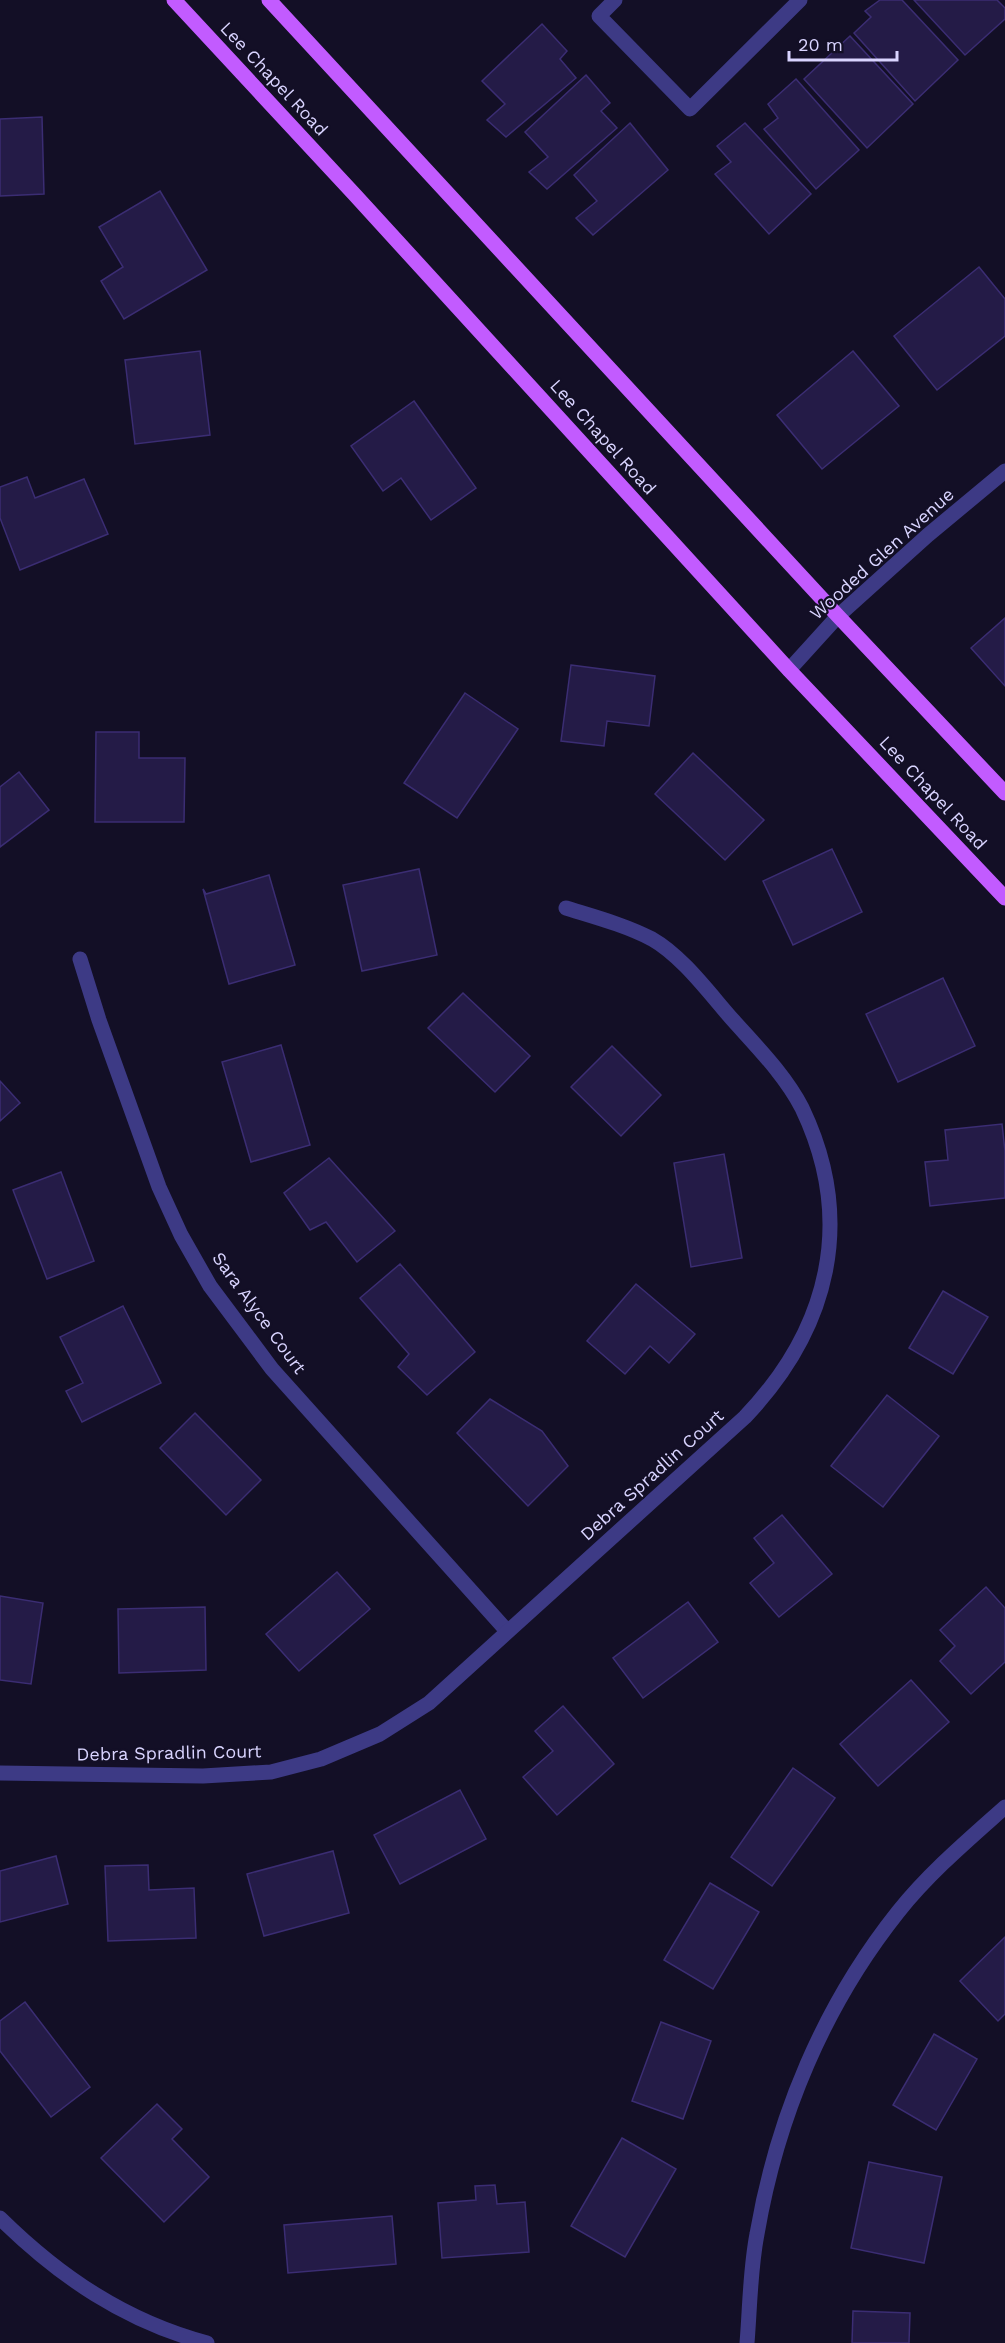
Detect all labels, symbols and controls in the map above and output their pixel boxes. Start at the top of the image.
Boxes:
street label: Lee Chapel Road [216,17,332,140]
scale bar [789,24,897,62]
text: 20 m [798,34,843,55]
street label: Lee Chapel Road [546,375,661,499]
street label: Wooded Glen Avenue [805,483,958,624]
street label: Lee Chapel Road [875,731,991,854]
street label: Sara Alyce Court [208,1248,311,1378]
street label: Debra Spradlin Court [576,1405,728,1544]
street label: Debra Spradlin Court [76,1740,262,1765]

